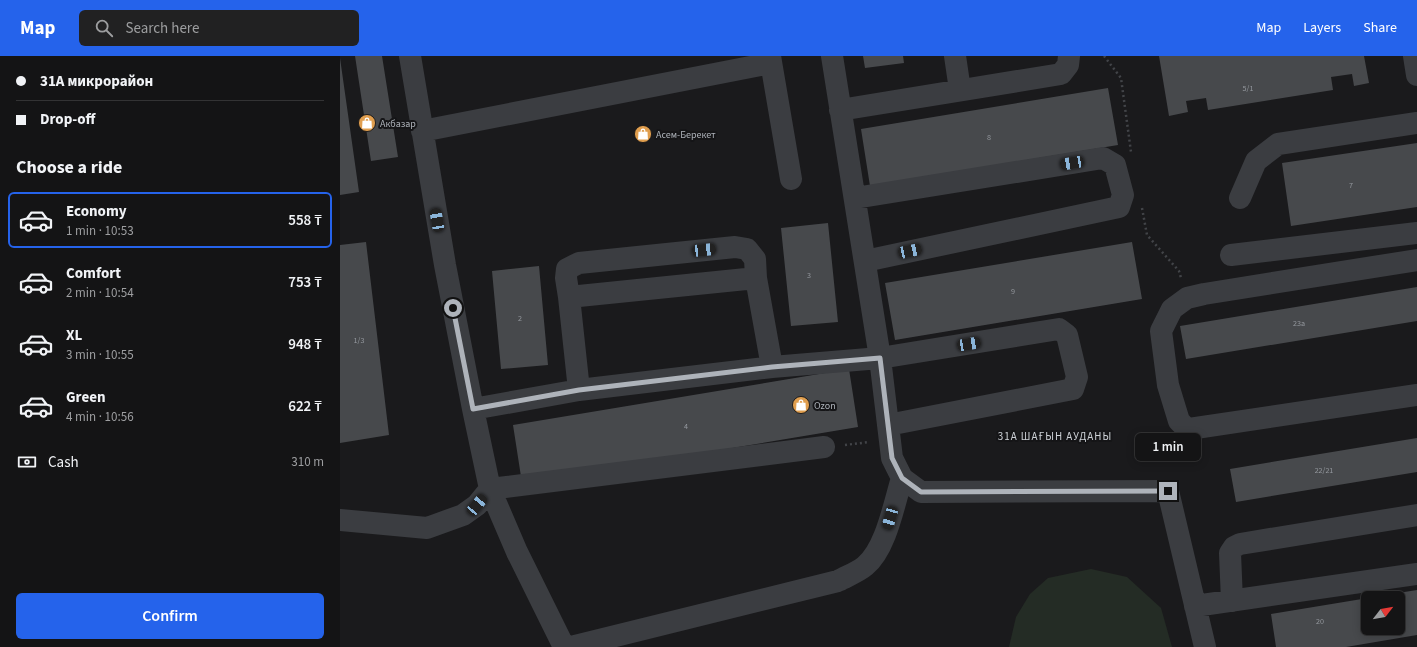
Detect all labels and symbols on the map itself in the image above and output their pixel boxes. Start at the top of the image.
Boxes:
house number: 5/1 [1243,83,1253,94]
shop icon: Акбазар [357,113,377,133]
place label: Акбазар [380,117,416,131]
shop icon: Асем-Берекет [633,124,653,144]
place label: Асем-Берекет [656,128,716,142]
house number: 8 [987,132,991,143]
car [1059,155,1085,171]
house number: 7 [1349,180,1353,191]
car [429,207,445,233]
car [691,243,717,257]
car [897,243,923,259]
house number: 3 [807,270,811,281]
house number: 9 [1011,286,1015,297]
route start [444,299,462,317]
house number: 2 [518,313,522,324]
house number: 23а [1293,318,1305,329]
house number: 1/3 [354,335,364,346]
car [956,336,982,352]
shop icon: Ozon [791,395,811,415]
place label: Ozon [814,399,836,413]
house number: 4 [684,421,688,432]
district label: 31А ШАҒЫН АУДАНЫ [998,429,1112,444]
callout: 1 min [1135,433,1201,461]
house number: 22/21 [1315,465,1333,476]
route end [1159,482,1177,500]
car [465,492,489,518]
car [881,505,899,531]
north arrow [1361,591,1405,635]
house number: 20 [1316,616,1324,627]

